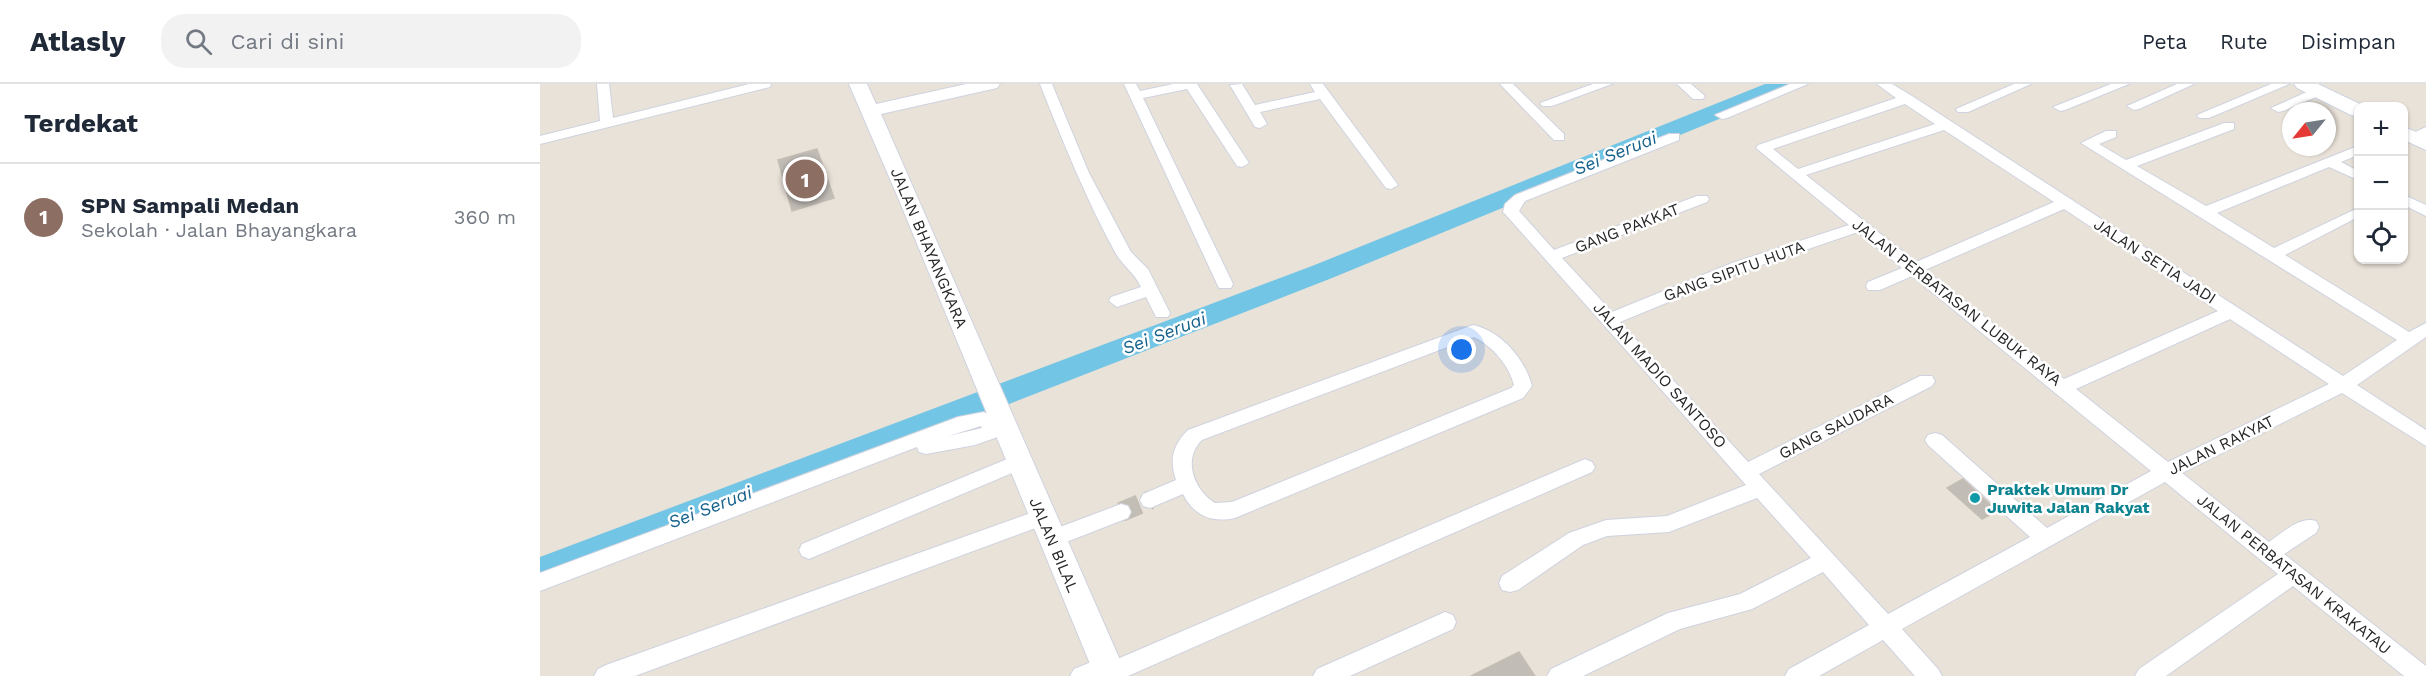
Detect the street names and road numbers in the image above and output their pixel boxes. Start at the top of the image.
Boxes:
street label: JALAN BHAYANGKARA [887,165,972,332]
street label: GANG PAKKAT [1572,199,1682,257]
street label: JALAN PERBATASAN LUBUK RAYA [1849,214,2066,390]
street label: JALAN SETIA JADI [2090,214,2220,308]
street label: GANG SIPITU HUTA [1661,236,1808,305]
street label: JALAN MADIO SANTOSO [1589,298,1731,452]
street label: GANG SAUDARA [1776,389,1897,463]
street label: JALAN RAKYAT [2165,411,2277,479]
street label: JALAN PERBATASAN KRAKATAU [2193,490,2395,658]
street label: JALAN BILAL [1025,495,1083,596]

